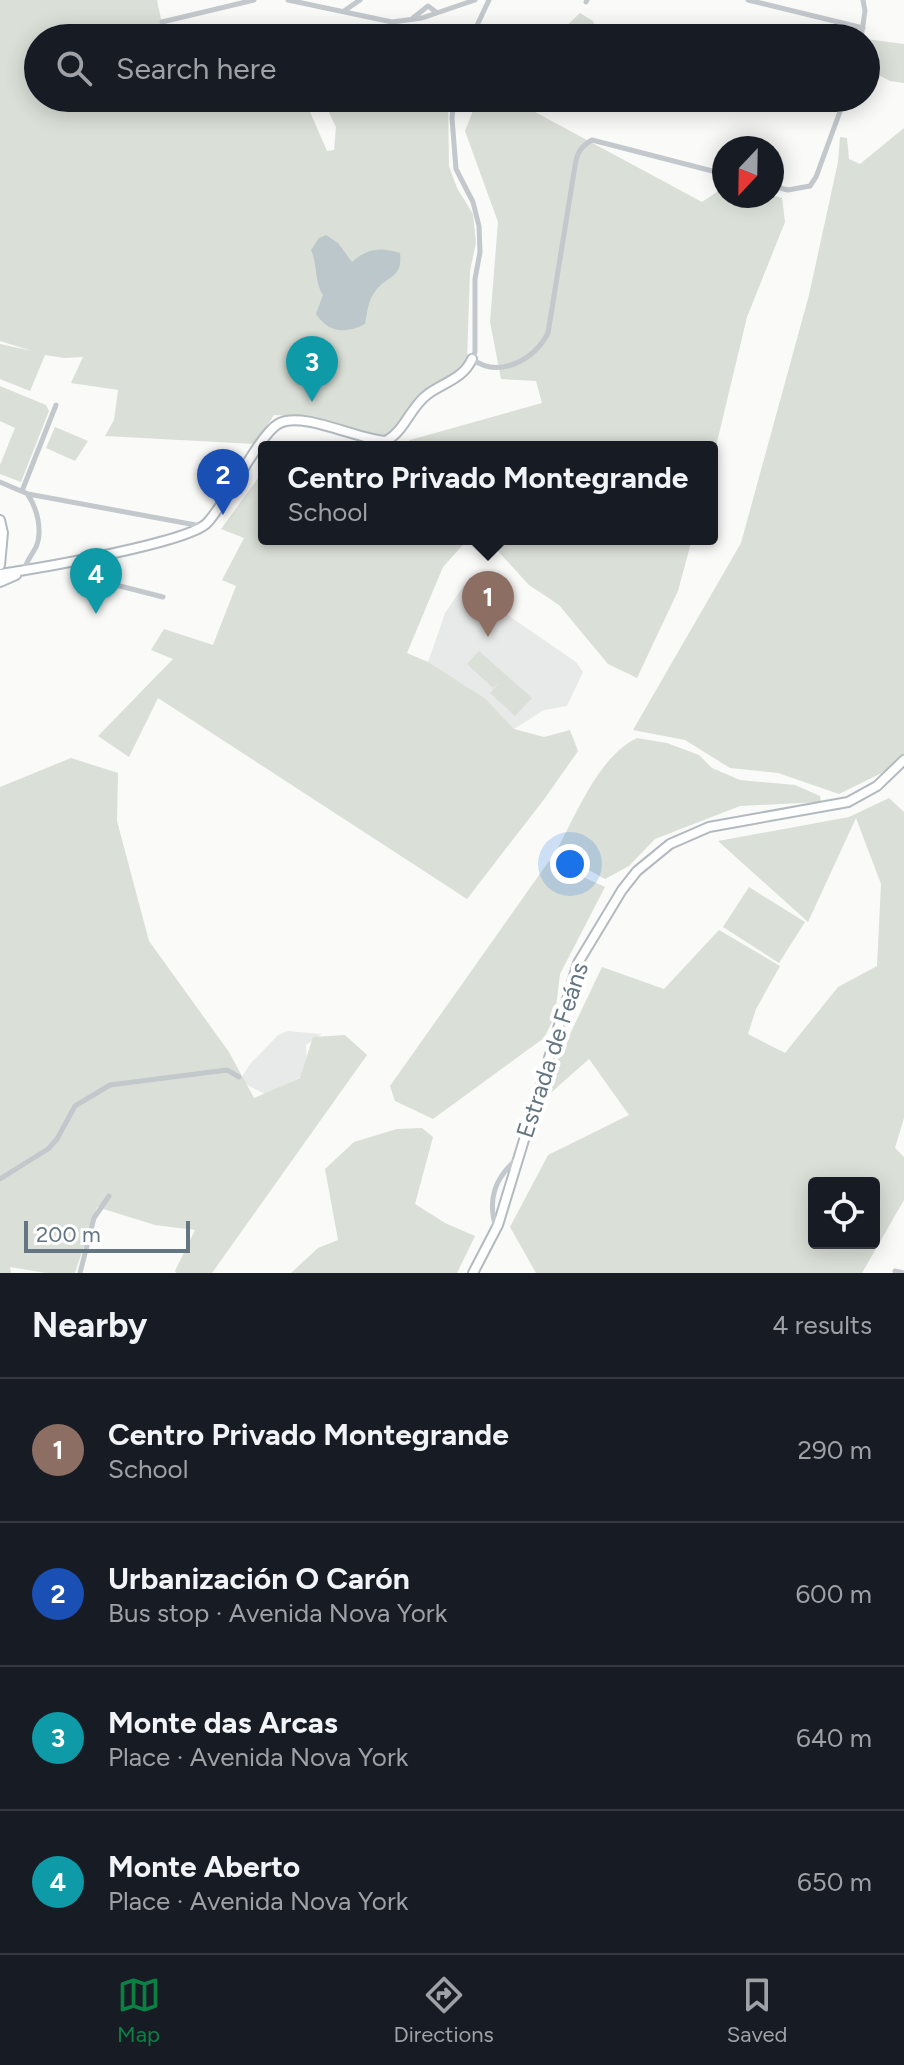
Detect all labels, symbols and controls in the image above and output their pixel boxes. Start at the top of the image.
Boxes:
search box [24,24,880,112]
icon: search [52,46,96,90]
text: Search here [116,50,276,87]
north arrow [712,136,784,208]
pin: 3 [286,336,338,402]
popup [258,441,718,545]
pin: 2 [197,449,249,515]
text: Centro Privado Montegrande [288,459,688,496]
text: School [288,496,368,528]
pin: 4 [70,548,122,614]
pin: 1 [462,571,514,637]
your location [550,844,590,884]
street label: Estrada de Feáns [510,959,594,1141]
map controls [808,1177,880,1249]
button: locate [808,1177,880,1249]
scale bar [24,1217,190,1253]
text: 200 m [36,1221,101,1248]
text: Nearby [32,1305,147,1346]
text: 4 results [772,1309,872,1341]
text: Centro Privado Montegrande [108,1416,509,1453]
text: 1 [53,1434,63,1466]
text: 290 m [798,1434,872,1466]
text: School [108,1453,188,1485]
text: Urbanización O Carón [108,1560,410,1597]
text: 2 [50,1578,66,1610]
text: 600 m [795,1578,872,1610]
text: Bus stop · Avenida Nova York [108,1597,447,1629]
text: Monte das Arcas [108,1704,338,1741]
text: 3 [51,1722,65,1754]
text: 640 m [796,1722,872,1754]
text: Place · Avenida Nova York [108,1741,408,1773]
text: Monte Aberto [108,1848,300,1885]
text: 4 [50,1866,66,1898]
text: 650 m [797,1866,872,1898]
text: Place · Avenida Nova York [108,1885,408,1917]
tab: Map [117,1973,161,2048]
tab: Directions [394,1973,494,2048]
tab: Saved [727,1973,787,2048]

